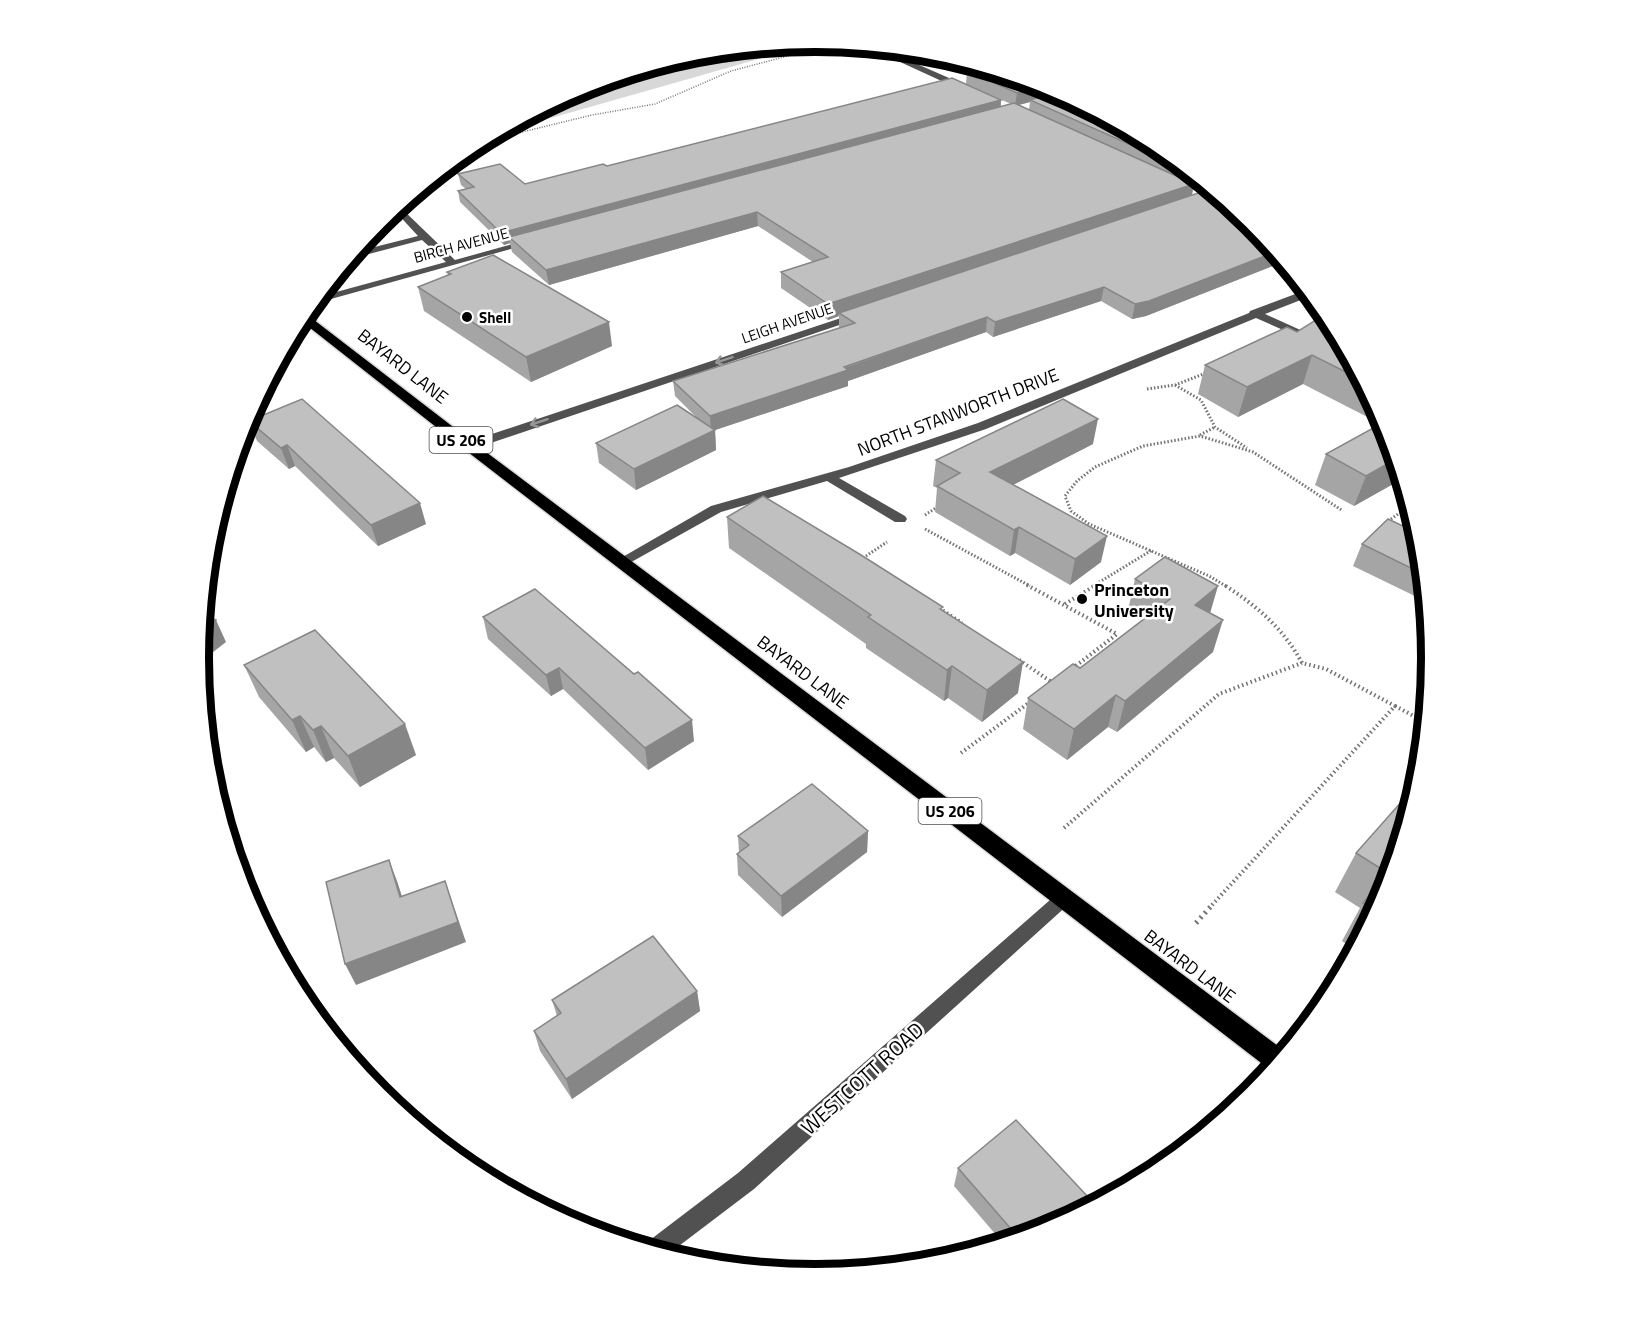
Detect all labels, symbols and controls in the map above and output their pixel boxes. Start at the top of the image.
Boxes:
street label: BIRCH AVENUE [411,221,511,269]
street label: LEIGH AVENUE [738,297,836,349]
place label: Shell [479,306,511,329]
marker: Shell [460,310,474,324]
street label: BAYARD LANE [352,322,454,410]
one-way arrow [715,356,734,367]
street label: NORTH STANWORTH DRIVE [853,361,1063,463]
one-way arrow [530,417,549,428]
road number: US 206 [430,427,492,453]
place label: Princeton University [1094,576,1174,624]
marker: Princeton University [1075,592,1089,606]
street label: BAYARD LANE [752,629,854,715]
road number: US 206 [918,798,982,824]
street label: BAYARD LANE [1139,923,1241,1009]
street label: WESTCOTT ROAD [793,1014,931,1142]

